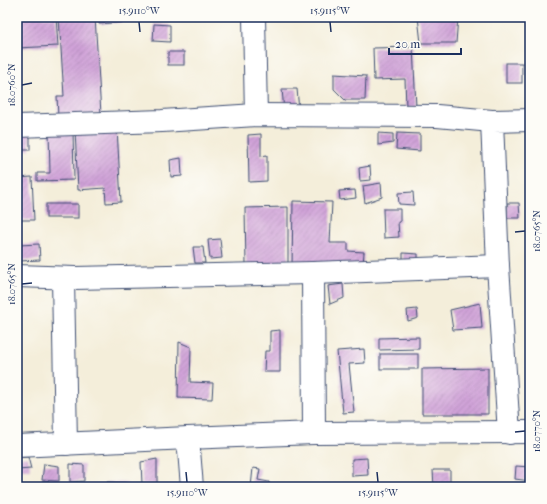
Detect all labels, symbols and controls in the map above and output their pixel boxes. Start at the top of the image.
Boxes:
text: 15.9110°W [119,5,161,17]
text: 15.9115°W [310,5,351,17]
scale bar [389,30,461,56]
text: 20 m [395,37,420,51]
text: 18.0760°N [6,63,18,107]
text: 18.0765°N [531,210,543,252]
text: 18.0765°N [6,263,18,305]
text: 18.0770°N [531,409,543,452]
text: 15.9110°W [167,487,209,499]
text: 15.9115°W [358,487,399,499]

